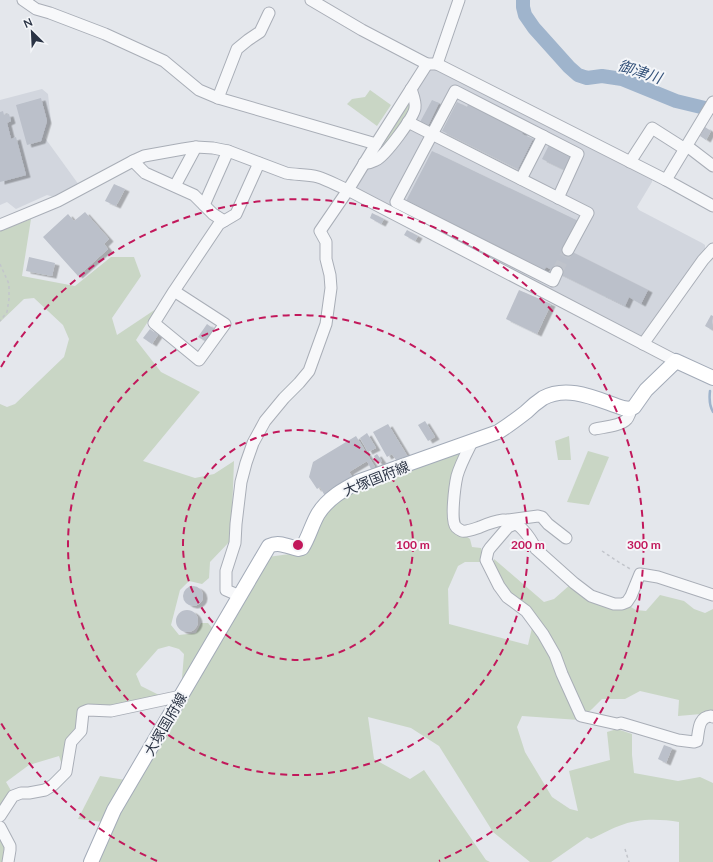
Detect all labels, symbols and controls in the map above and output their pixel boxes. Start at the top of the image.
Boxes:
north arrow [12,12,52,52]
text: N [21,15,34,30]
water label: 御津川 [616,55,666,87]
street label: 大塚国府線 [340,457,412,499]
text: 100 m [396,537,430,552]
text: 200 m [511,537,545,552]
text: 300 m [627,537,661,552]
centre of rings [291,538,305,552]
street label: 大塚国府線 [140,689,190,759]

